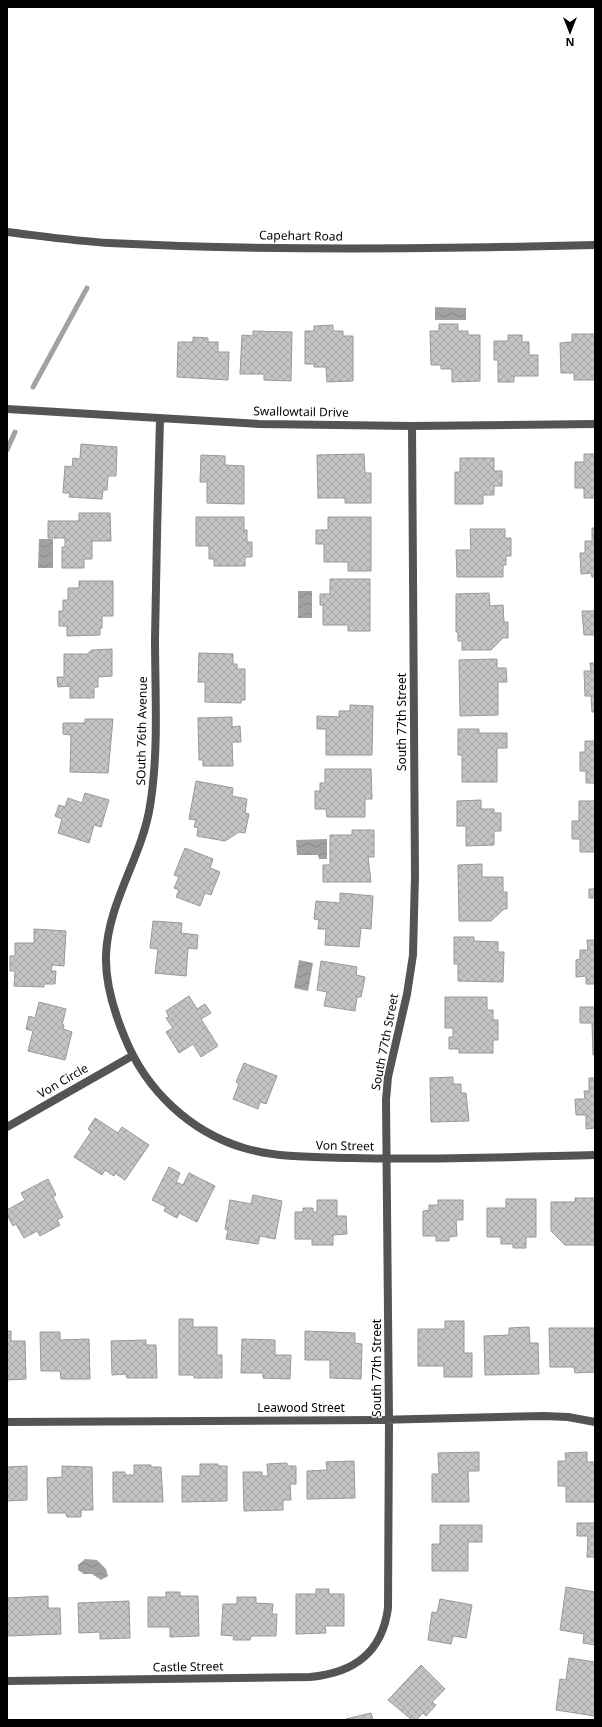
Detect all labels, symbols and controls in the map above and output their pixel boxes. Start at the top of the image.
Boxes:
north arrow [550,12,590,52]
text: N [566,35,574,50]
street label: Capehart Road [259,226,343,245]
street label: Swallowtail Drive [253,402,349,421]
street label: South 77th Street [393,672,410,771]
street label: SOuth 76th Avenue [132,676,151,786]
street label: South 77th Street [367,991,402,1092]
street label: Von Circle [34,1059,91,1102]
street label: Von Street [316,1136,375,1155]
street label: South 77th Street [368,1318,385,1417]
street label: Leawood Street [257,1399,346,1416]
street label: Castle Street [152,1657,224,1676]

